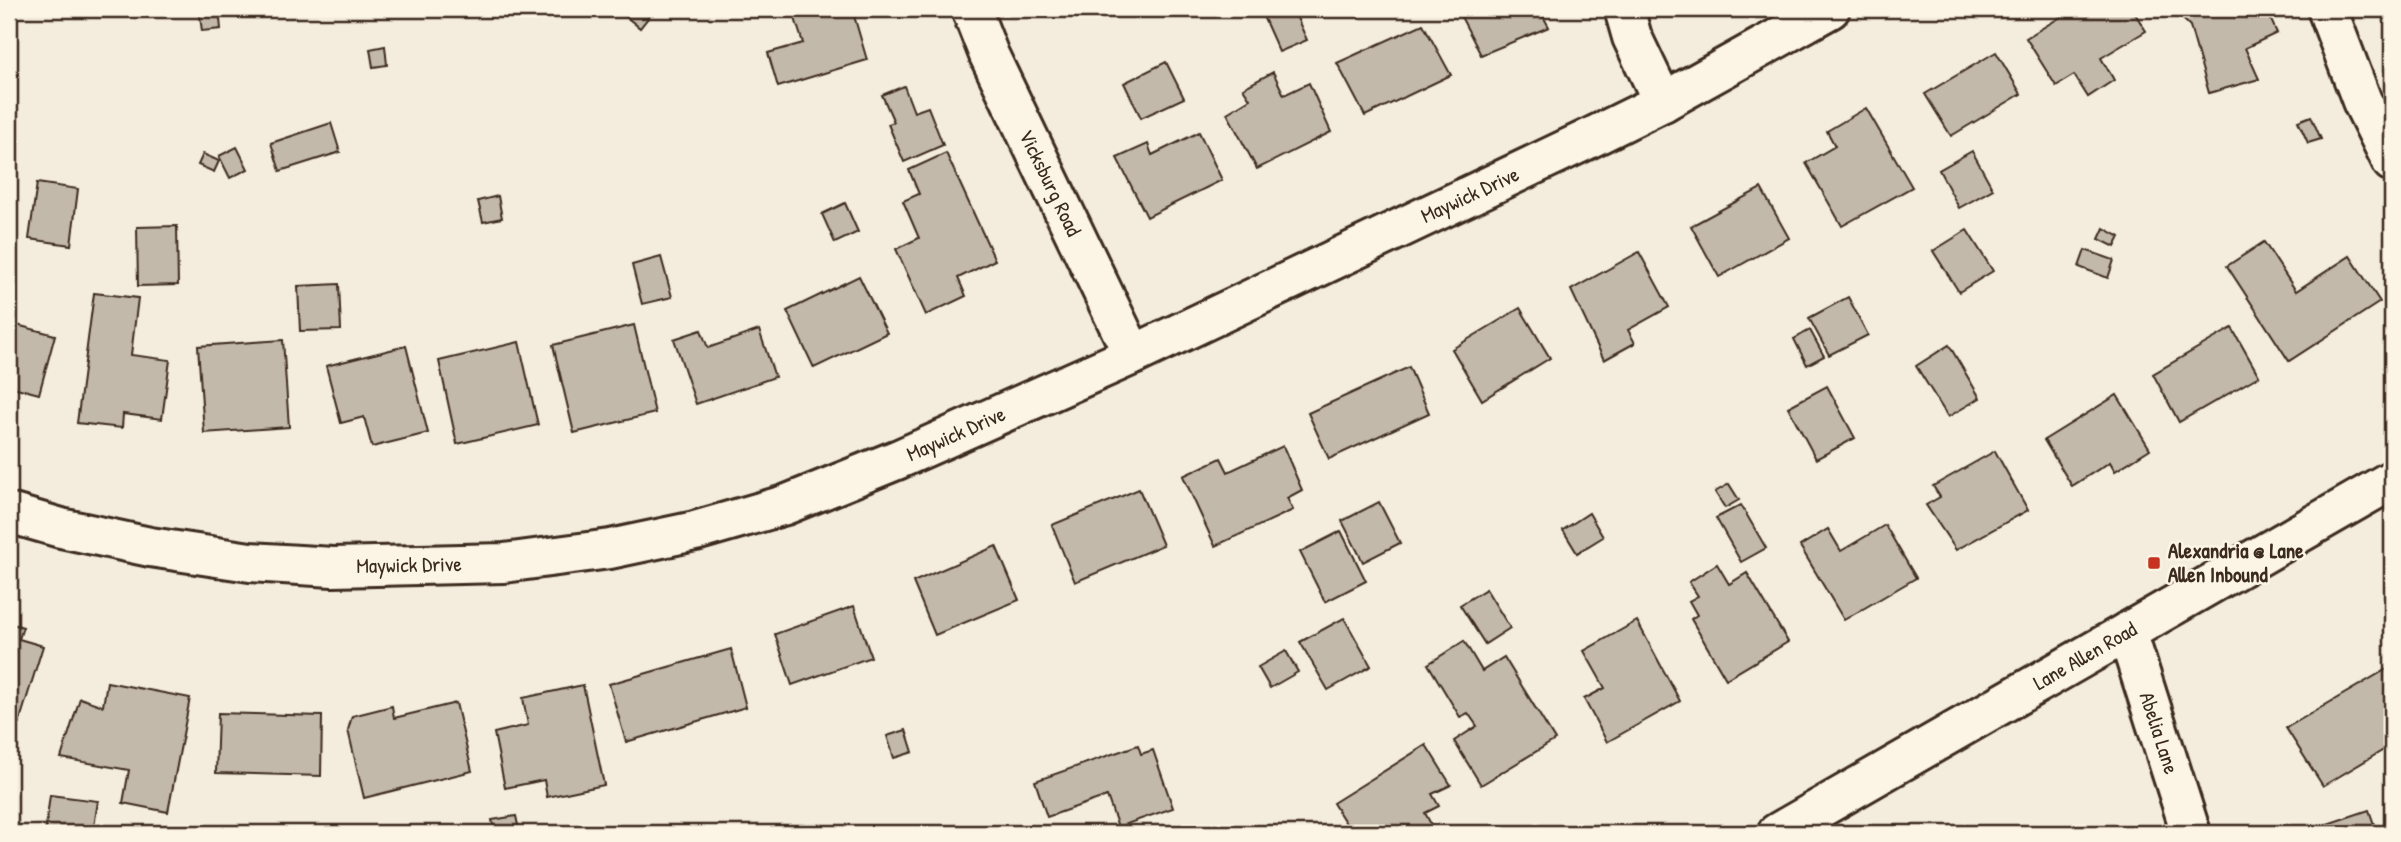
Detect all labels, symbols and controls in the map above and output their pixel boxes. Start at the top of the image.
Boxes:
street label: Vicksburg Road [1012,125,1089,241]
street label: Maywick Drive [1416,159,1524,230]
street label: Maywick Drive [902,399,1010,468]
place label: Alexandria @ Lane Allen Inbound [2168,536,2304,589]
street label: Maywick Drive [356,549,462,580]
marker: Alexandria @ Lane Allen Inbound [2146,555,2162,571]
street label: Lane Allen Road [2028,614,2142,697]
street label: Abelia Lane [2133,688,2186,778]

